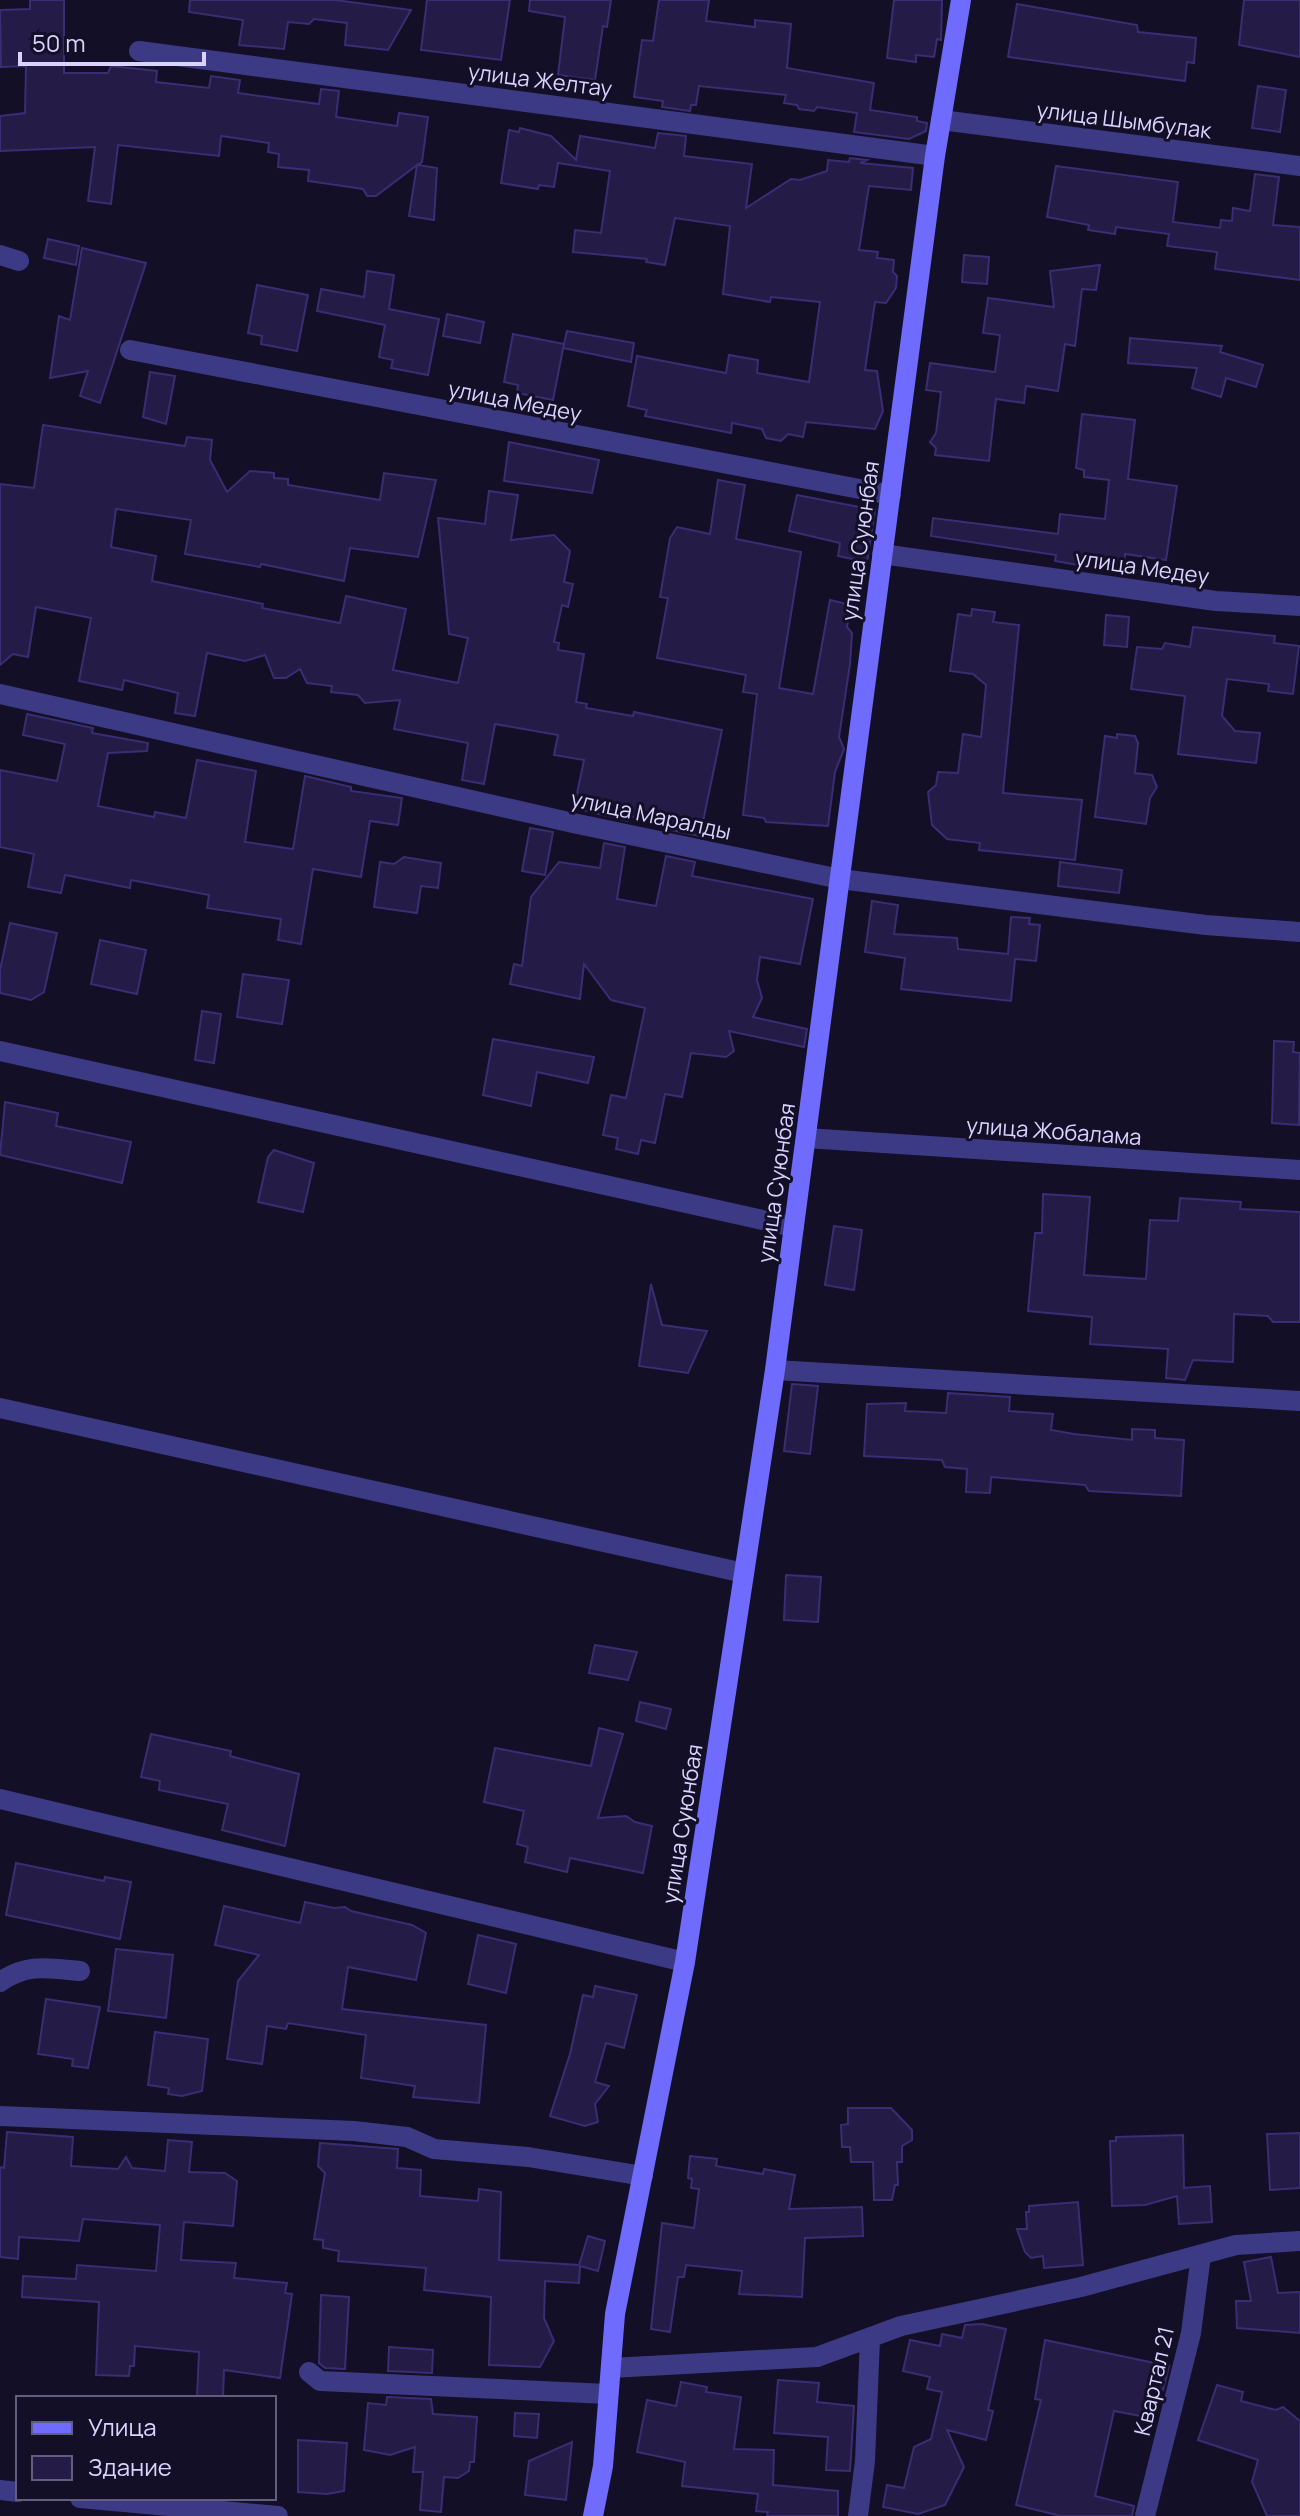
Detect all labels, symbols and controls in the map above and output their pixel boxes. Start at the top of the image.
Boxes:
scale bar [20,16,204,66]
text: 50 m [32,26,86,59]
street label: улица Желтау [466,56,614,104]
street label: улица Шымбулак [1035,94,1214,146]
street label: улица Медеу [446,373,585,429]
street label: улица Суюнбая [834,459,886,623]
street label: улица Медеу [1073,543,1211,591]
street label: улица Маралды [568,783,734,847]
street label: улица Суюнбая [750,1101,802,1265]
street label: улица Жобалама [965,1110,1143,1152]
street label: улица Суюнбая [655,1742,709,1906]
street label: Квартал 21 [1127,2323,1181,2439]
legend [16,2396,276,2500]
text: Улица [88,2410,157,2443]
text: Здание [88,2450,172,2483]

